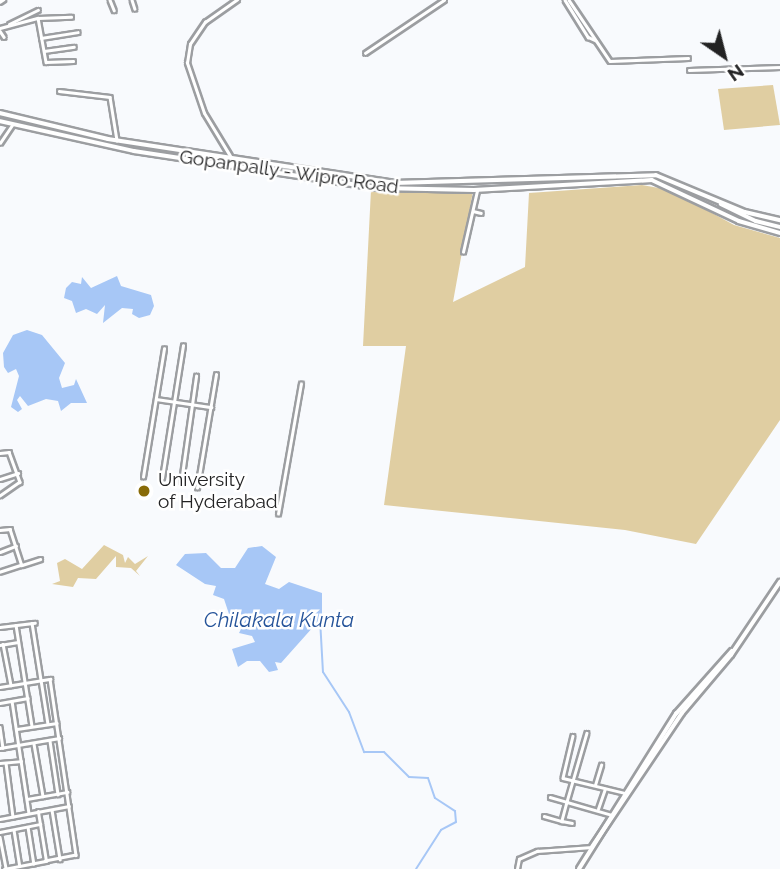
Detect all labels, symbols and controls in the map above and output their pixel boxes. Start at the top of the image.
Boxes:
north arrow [689,21,759,91]
text: N [724,60,748,86]
street label: Gopanpally - Wipro Road [177,145,401,199]
place label: University of Hyderabad [158,469,278,513]
marker: University of Hyderabad [136,483,152,499]
water label: Chilakala Kunta [204,607,354,633]

